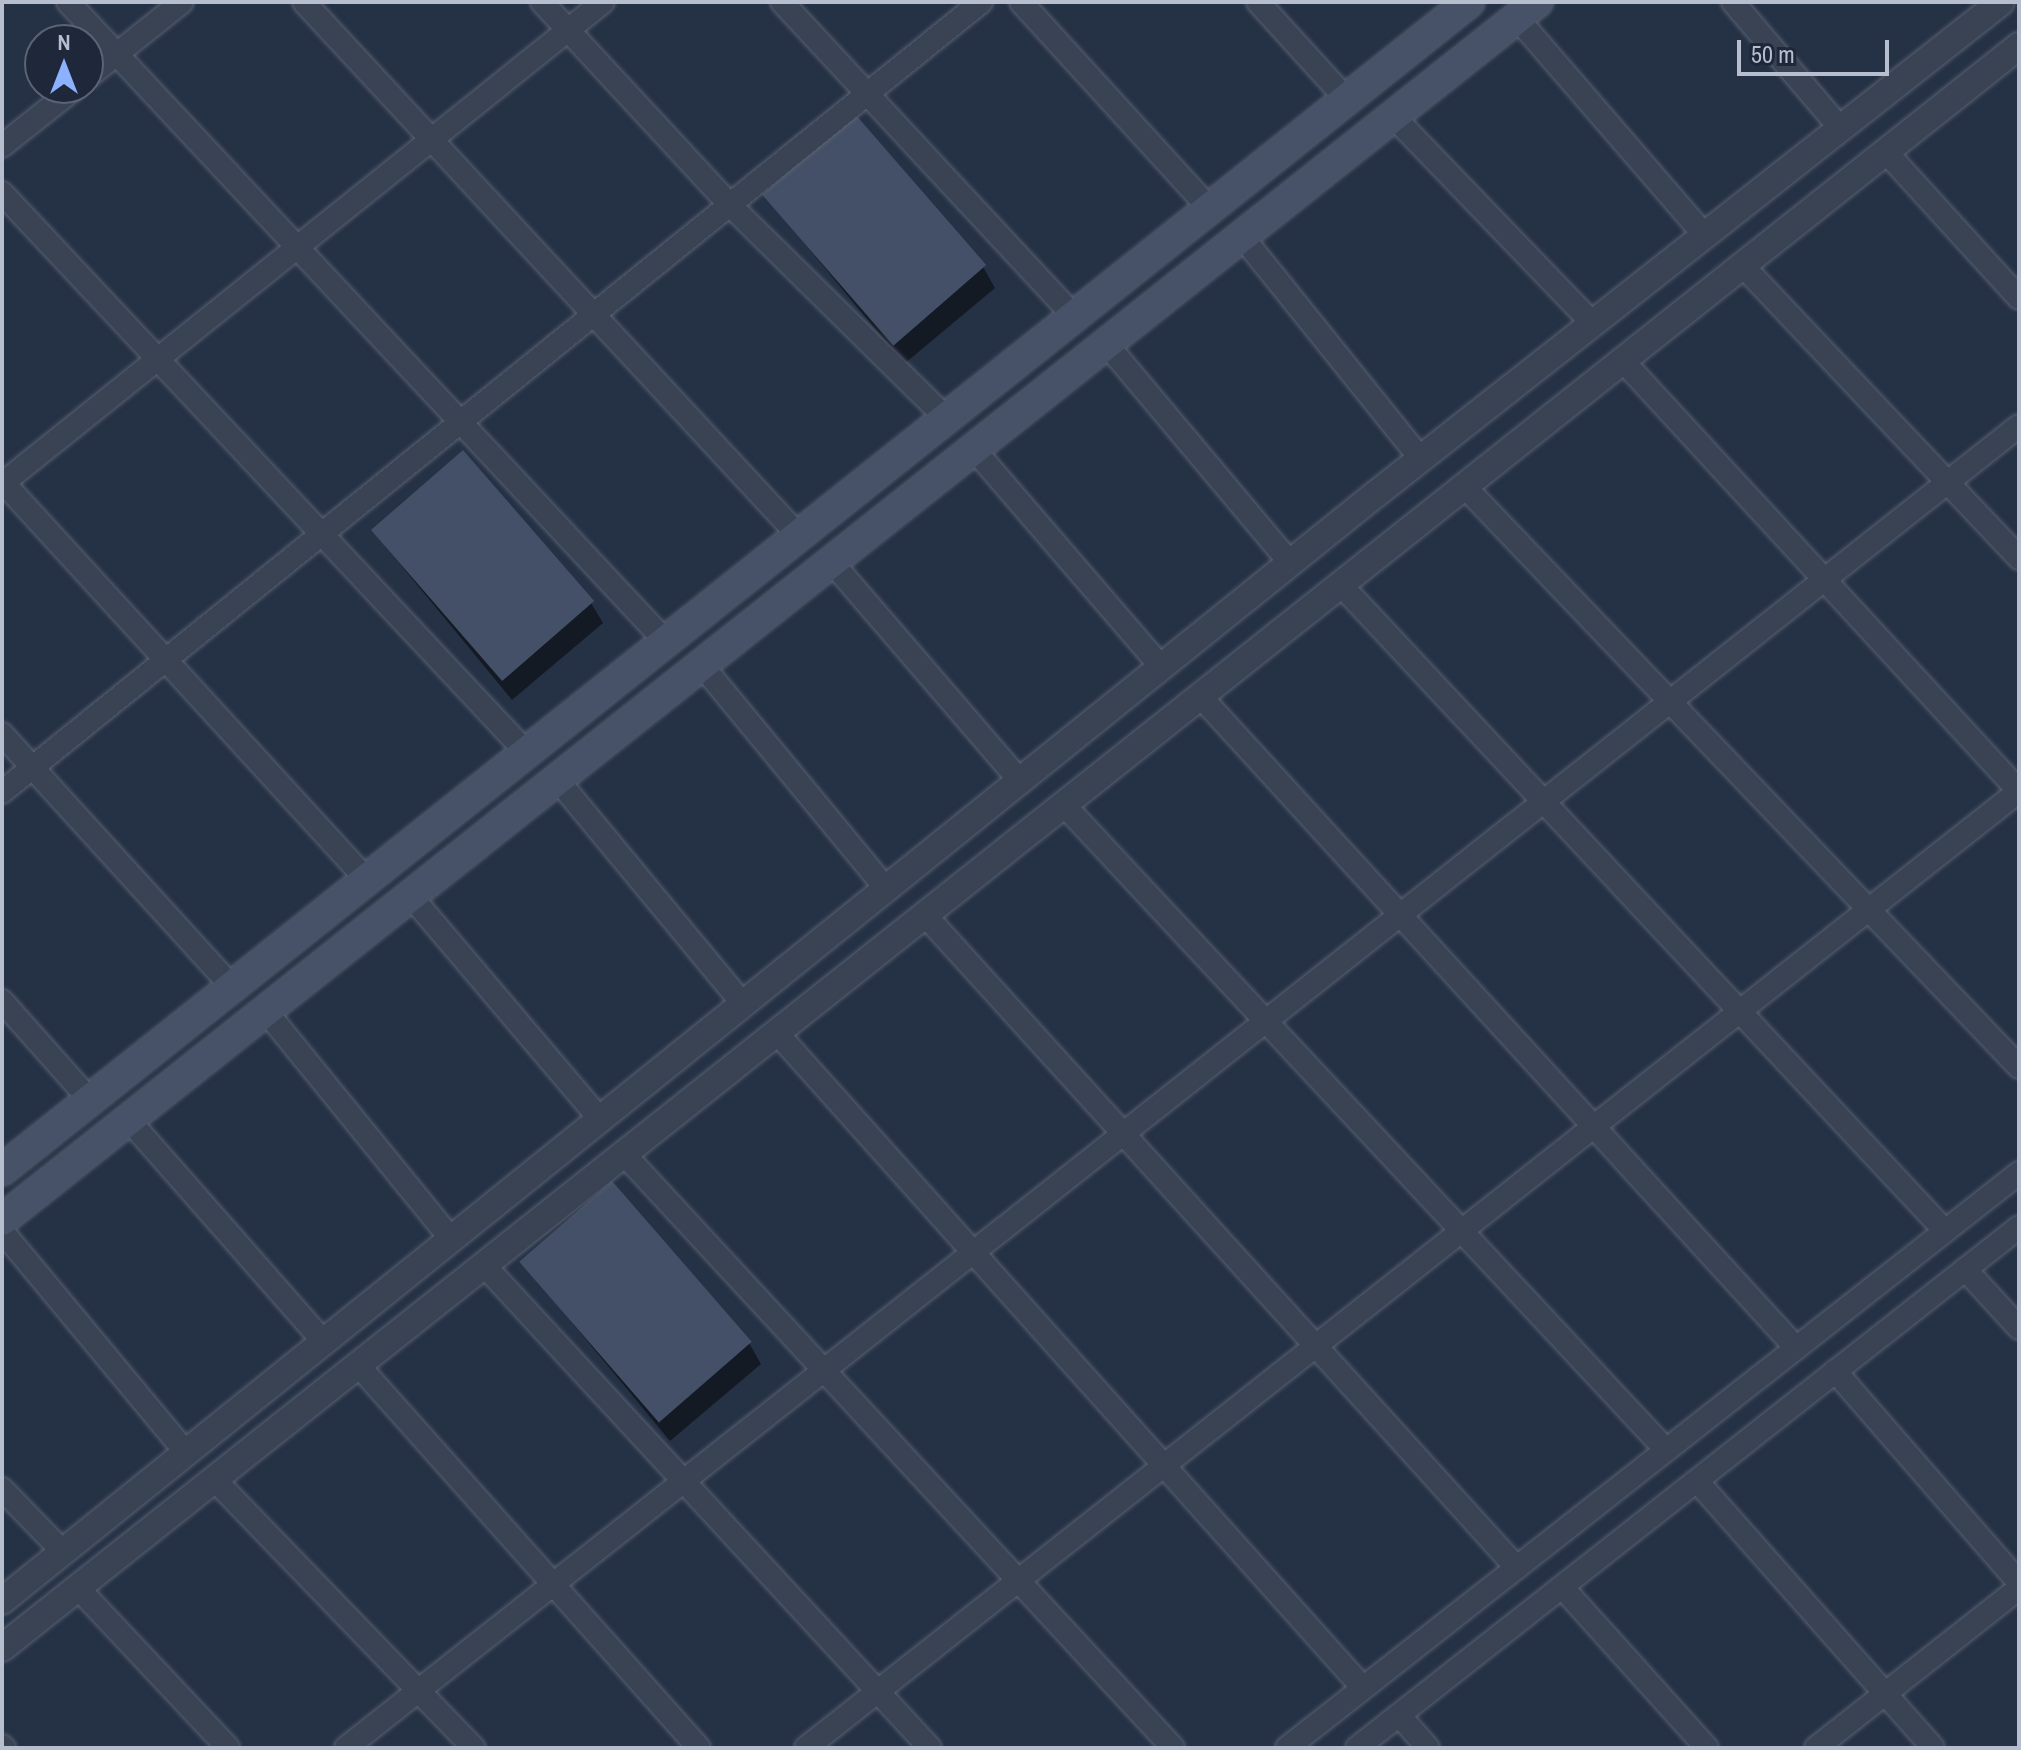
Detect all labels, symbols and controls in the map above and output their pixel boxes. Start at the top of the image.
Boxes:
north arrow [24,24,104,104]
scale bar [1741,24,1893,74]
text: N [57,27,71,57]
text: 50 m [1751,38,1795,70]

